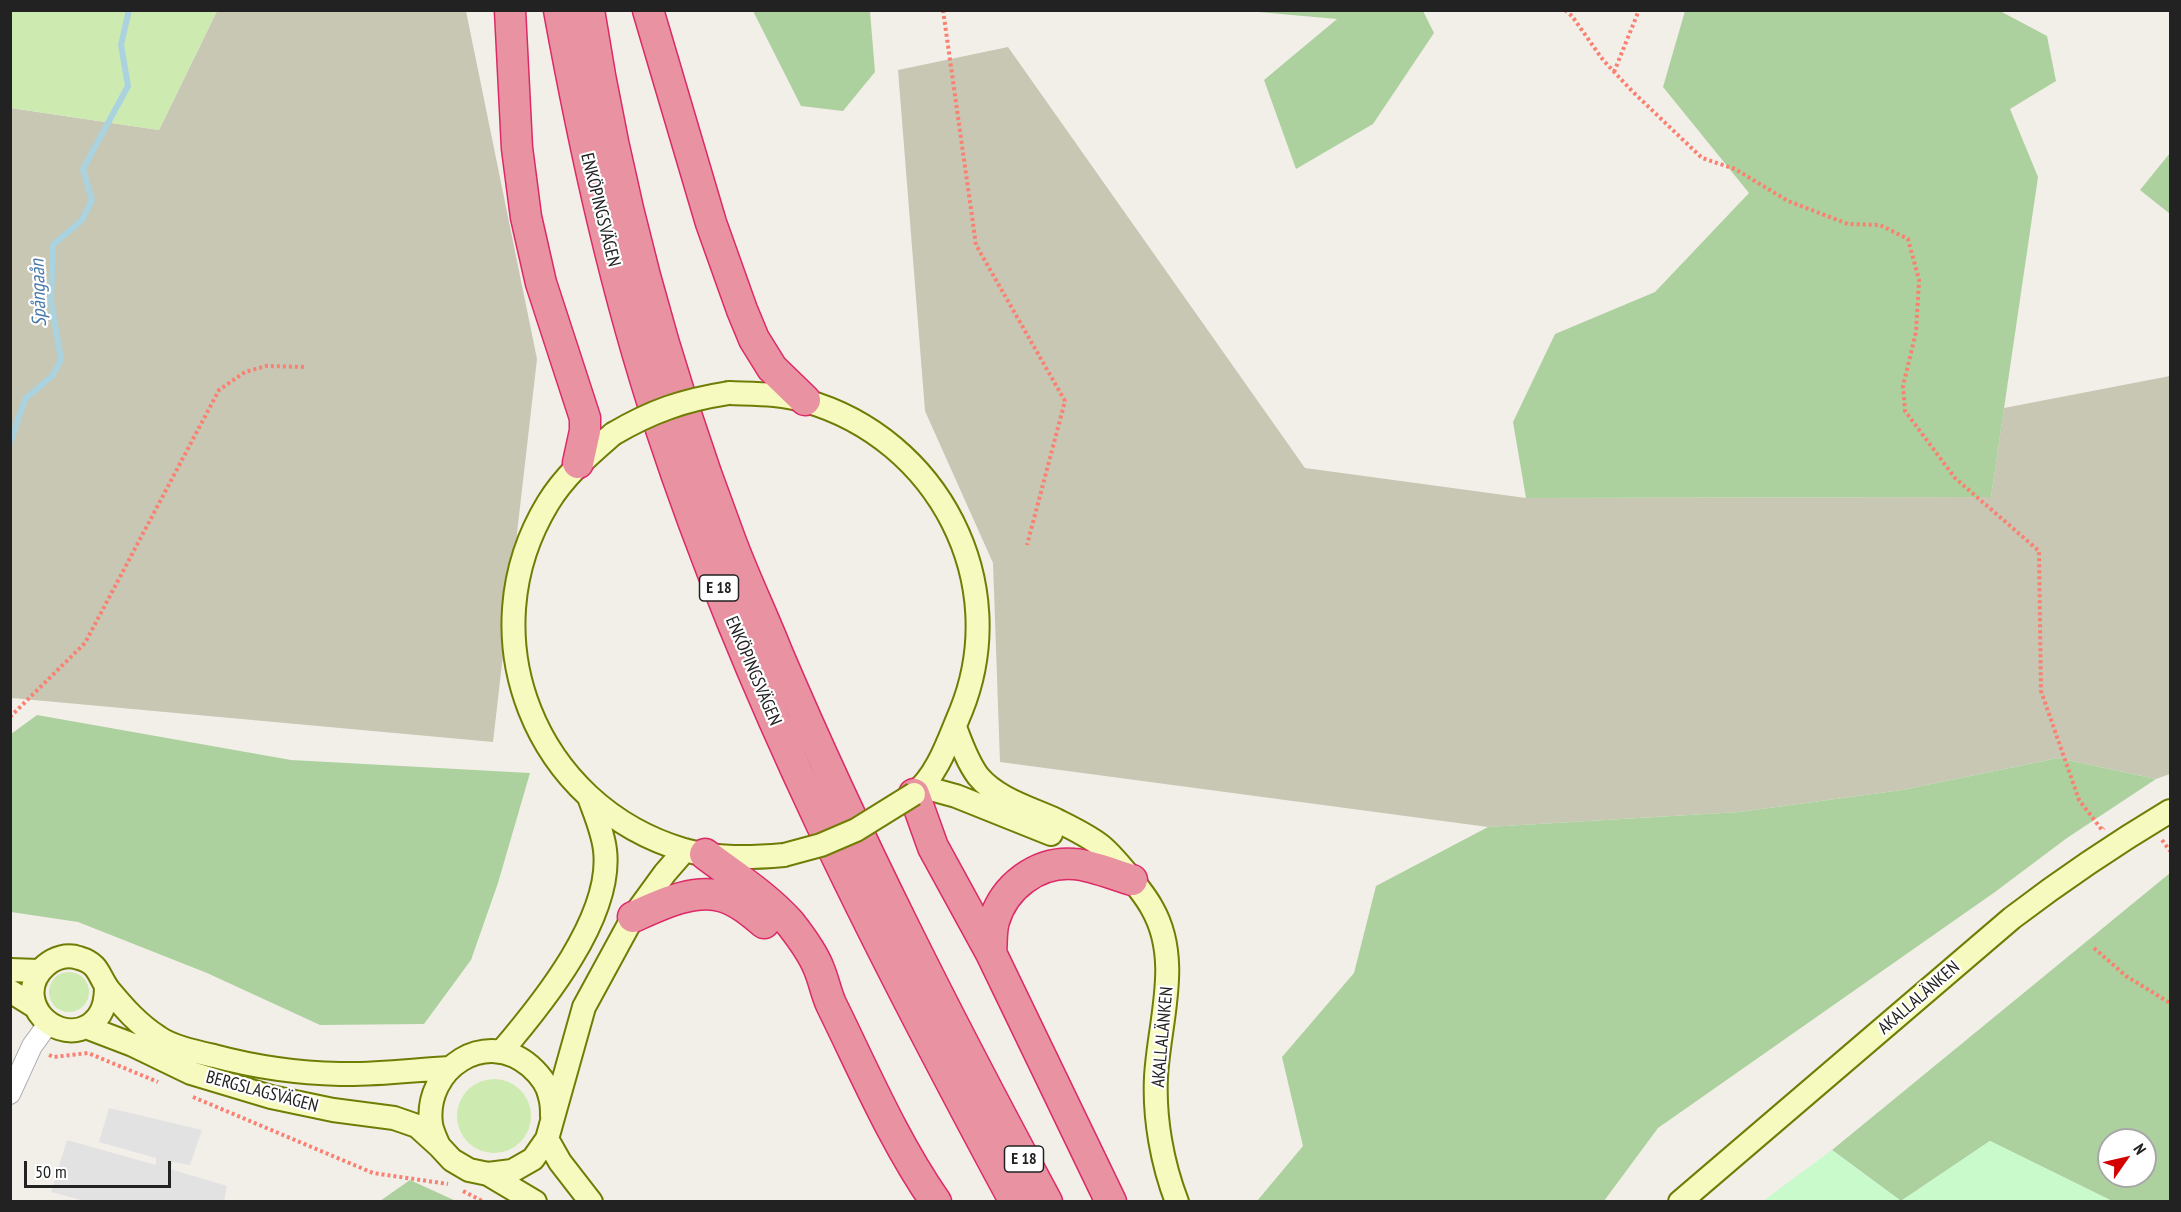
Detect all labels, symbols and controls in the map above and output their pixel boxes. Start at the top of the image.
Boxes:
street label: ENKÖPINGSVÄGEN [575,151,625,269]
water label: Spångaån [26,259,52,327]
road number: E 18 [700,575,738,601]
street label: ENKÖPINGSVÄGEN [720,613,786,729]
street label: AKALLALÄNKEN [1874,957,1964,1039]
street label: AKALLALÄNKEN [1148,986,1178,1088]
street label: BERGSLAGSVÄGEN [204,1067,320,1117]
north arrow [2097,1128,2157,1188]
text: N [2130,1140,2151,1158]
road number: E 18 [1004,1146,1044,1172]
scale bar [27,1149,174,1187]
text: 50 m [35,1160,67,1183]

